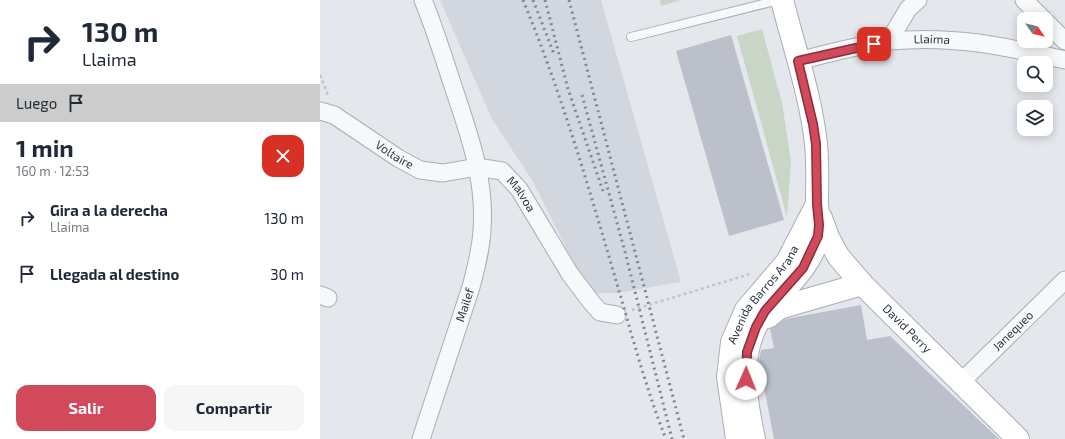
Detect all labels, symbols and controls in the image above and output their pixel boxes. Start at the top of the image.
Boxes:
north arrow [1017,12,1053,48]
map controls [1017,12,1053,136]
text: 130 m [82,14,158,48]
icon: right [16,16,68,68]
pin [857,27,891,61]
street label: Llaima [913,31,950,46]
icon: arrive [863,33,885,55]
text: Llaima [82,48,137,70]
button: search [1017,56,1053,92]
icon: arrive [65,92,87,114]
text: Luego [16,94,57,112]
button: layers [1017,100,1053,136]
text: 1 min [16,133,74,162]
button: close [262,135,304,177]
street label: Voltaire [373,137,416,171]
text: 160 m · 12:53 [16,163,89,179]
street label: Malvoa [505,173,539,214]
text: Gira a la derecha [50,201,168,219]
icon: right [16,207,38,229]
text: 130 m [264,209,304,227]
text: Llaima [50,219,89,235]
street label: Avenida Barros Arana [724,243,800,346]
icon: arrive [16,263,38,285]
text: Llegada al destino [50,265,179,283]
text: 30 m [270,265,304,283]
street label: Mailef [452,286,476,323]
street label: David Perry [880,301,935,356]
street label: Janequeo [989,307,1036,353]
position arrow [725,358,767,400]
button: Salir [16,385,156,431]
button: Compartir [164,385,304,431]

